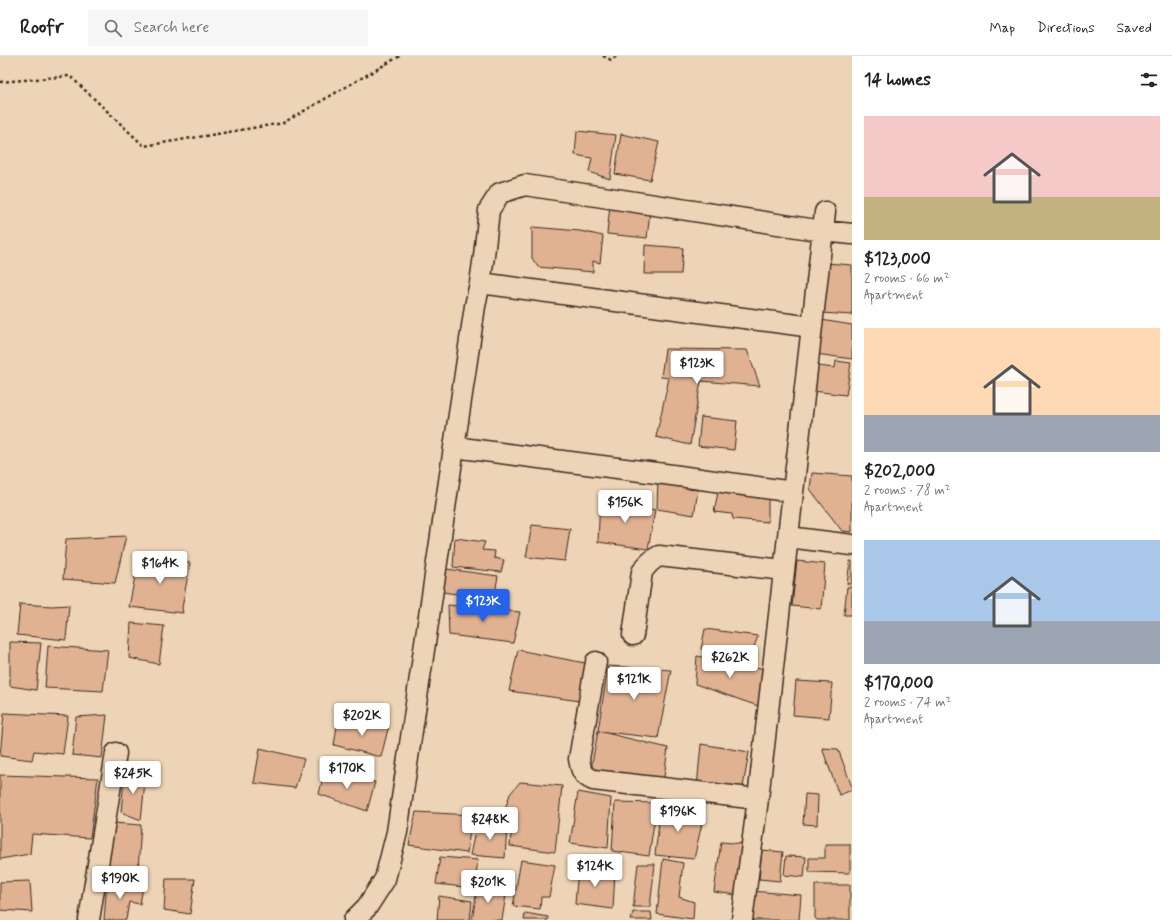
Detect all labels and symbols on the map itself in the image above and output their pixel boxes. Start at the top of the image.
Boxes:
pin: $123K [669,351,725,385]
pin: $156K [597,490,653,524]
pin: $164K [132,551,188,585]
pin: $123K [455,589,511,623]
pin: $262K [702,645,758,679]
pin: $121K [606,667,662,701]
pin: $202K [334,703,390,737]
pin: $170K [319,756,375,790]
pin: $245K [105,761,161,795]
pin: $196K [650,799,706,833]
pin: $248K [462,807,518,841]
pin: $124K [567,854,623,888]
pin: $190K [92,866,148,900]
pin: $201K [460,870,516,904]

